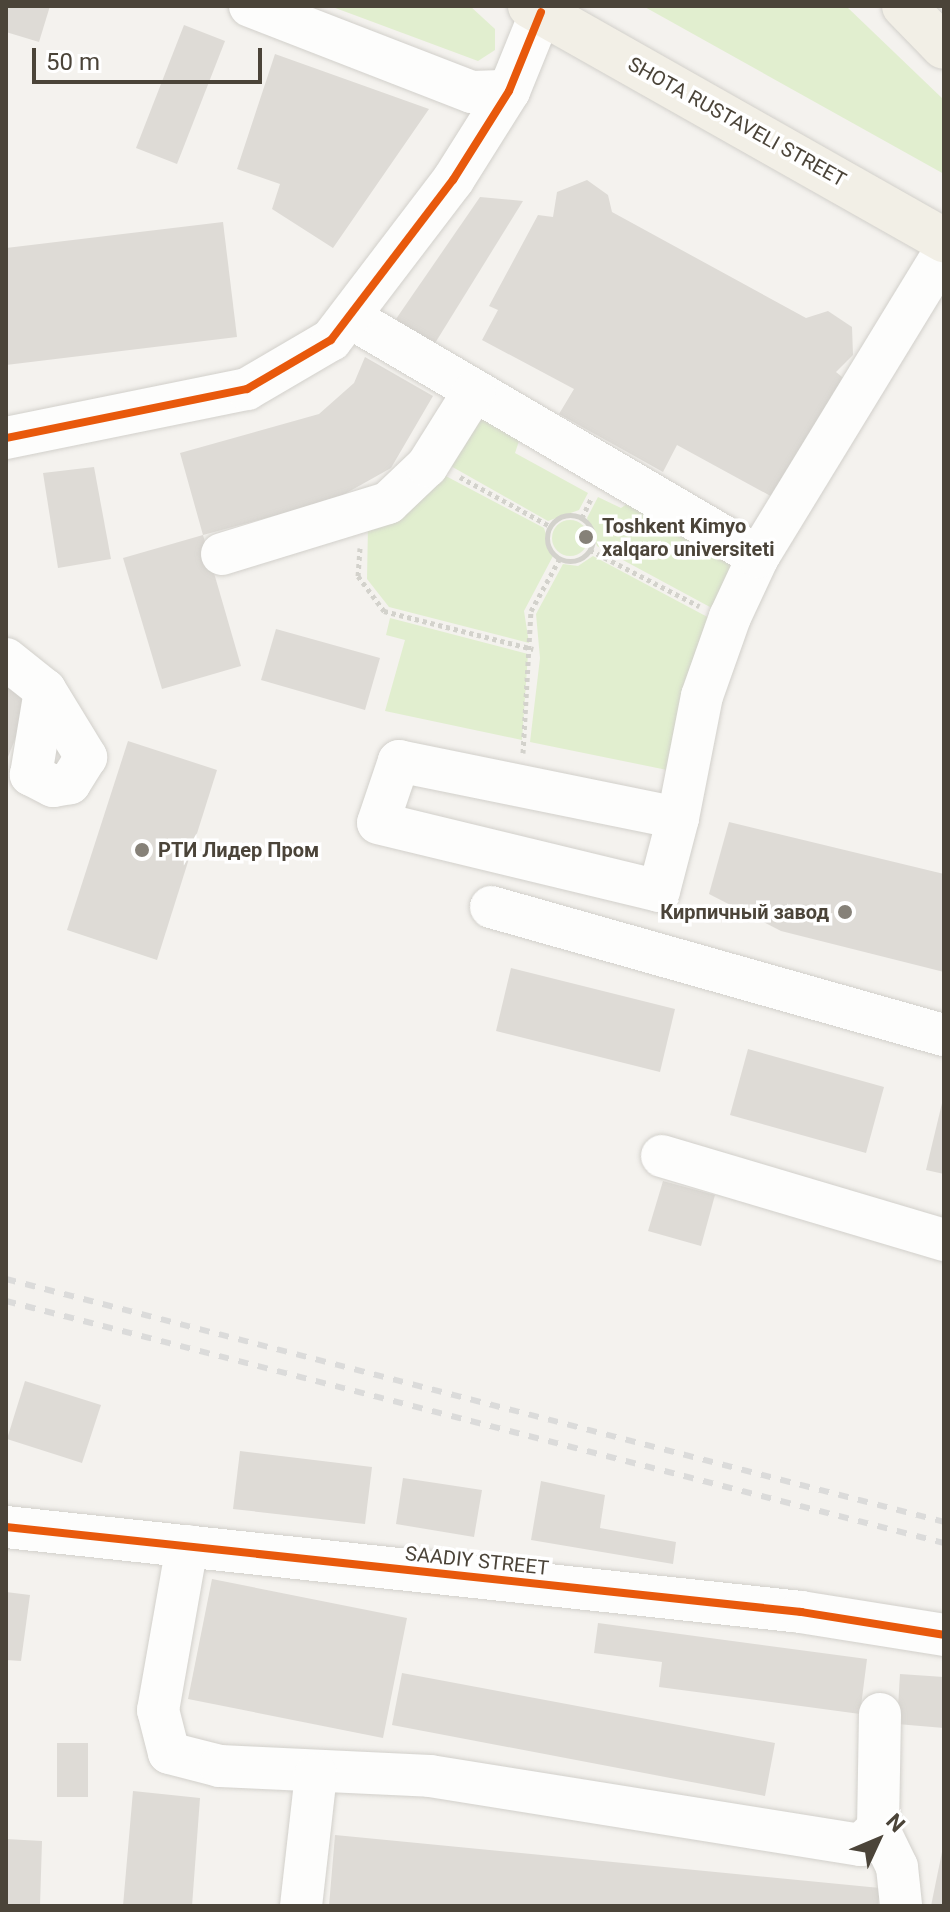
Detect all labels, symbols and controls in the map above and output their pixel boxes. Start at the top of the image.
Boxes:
scale bar [36,32,266,82]
text: 50 m [46,48,100,76]
street label: SHOTA RUSTAVELI STREET [624,52,850,192]
place label: Toshkent Kimyo xalqaro universiteti [602,514,774,561]
marker: Toshkent Kimyo xalqaro universiteti [577,528,595,546]
place label: РТИ Лидер Пром [158,838,319,862]
marker: РТИ Лидер Пром [133,841,151,859]
place label: Кирпичный завод [660,900,829,924]
marker: Кирпичный завод [836,903,854,921]
street label: SAADIY STREET [404,1542,550,1580]
north arrow [838,1800,918,1880]
text: N [881,1809,910,1837]

